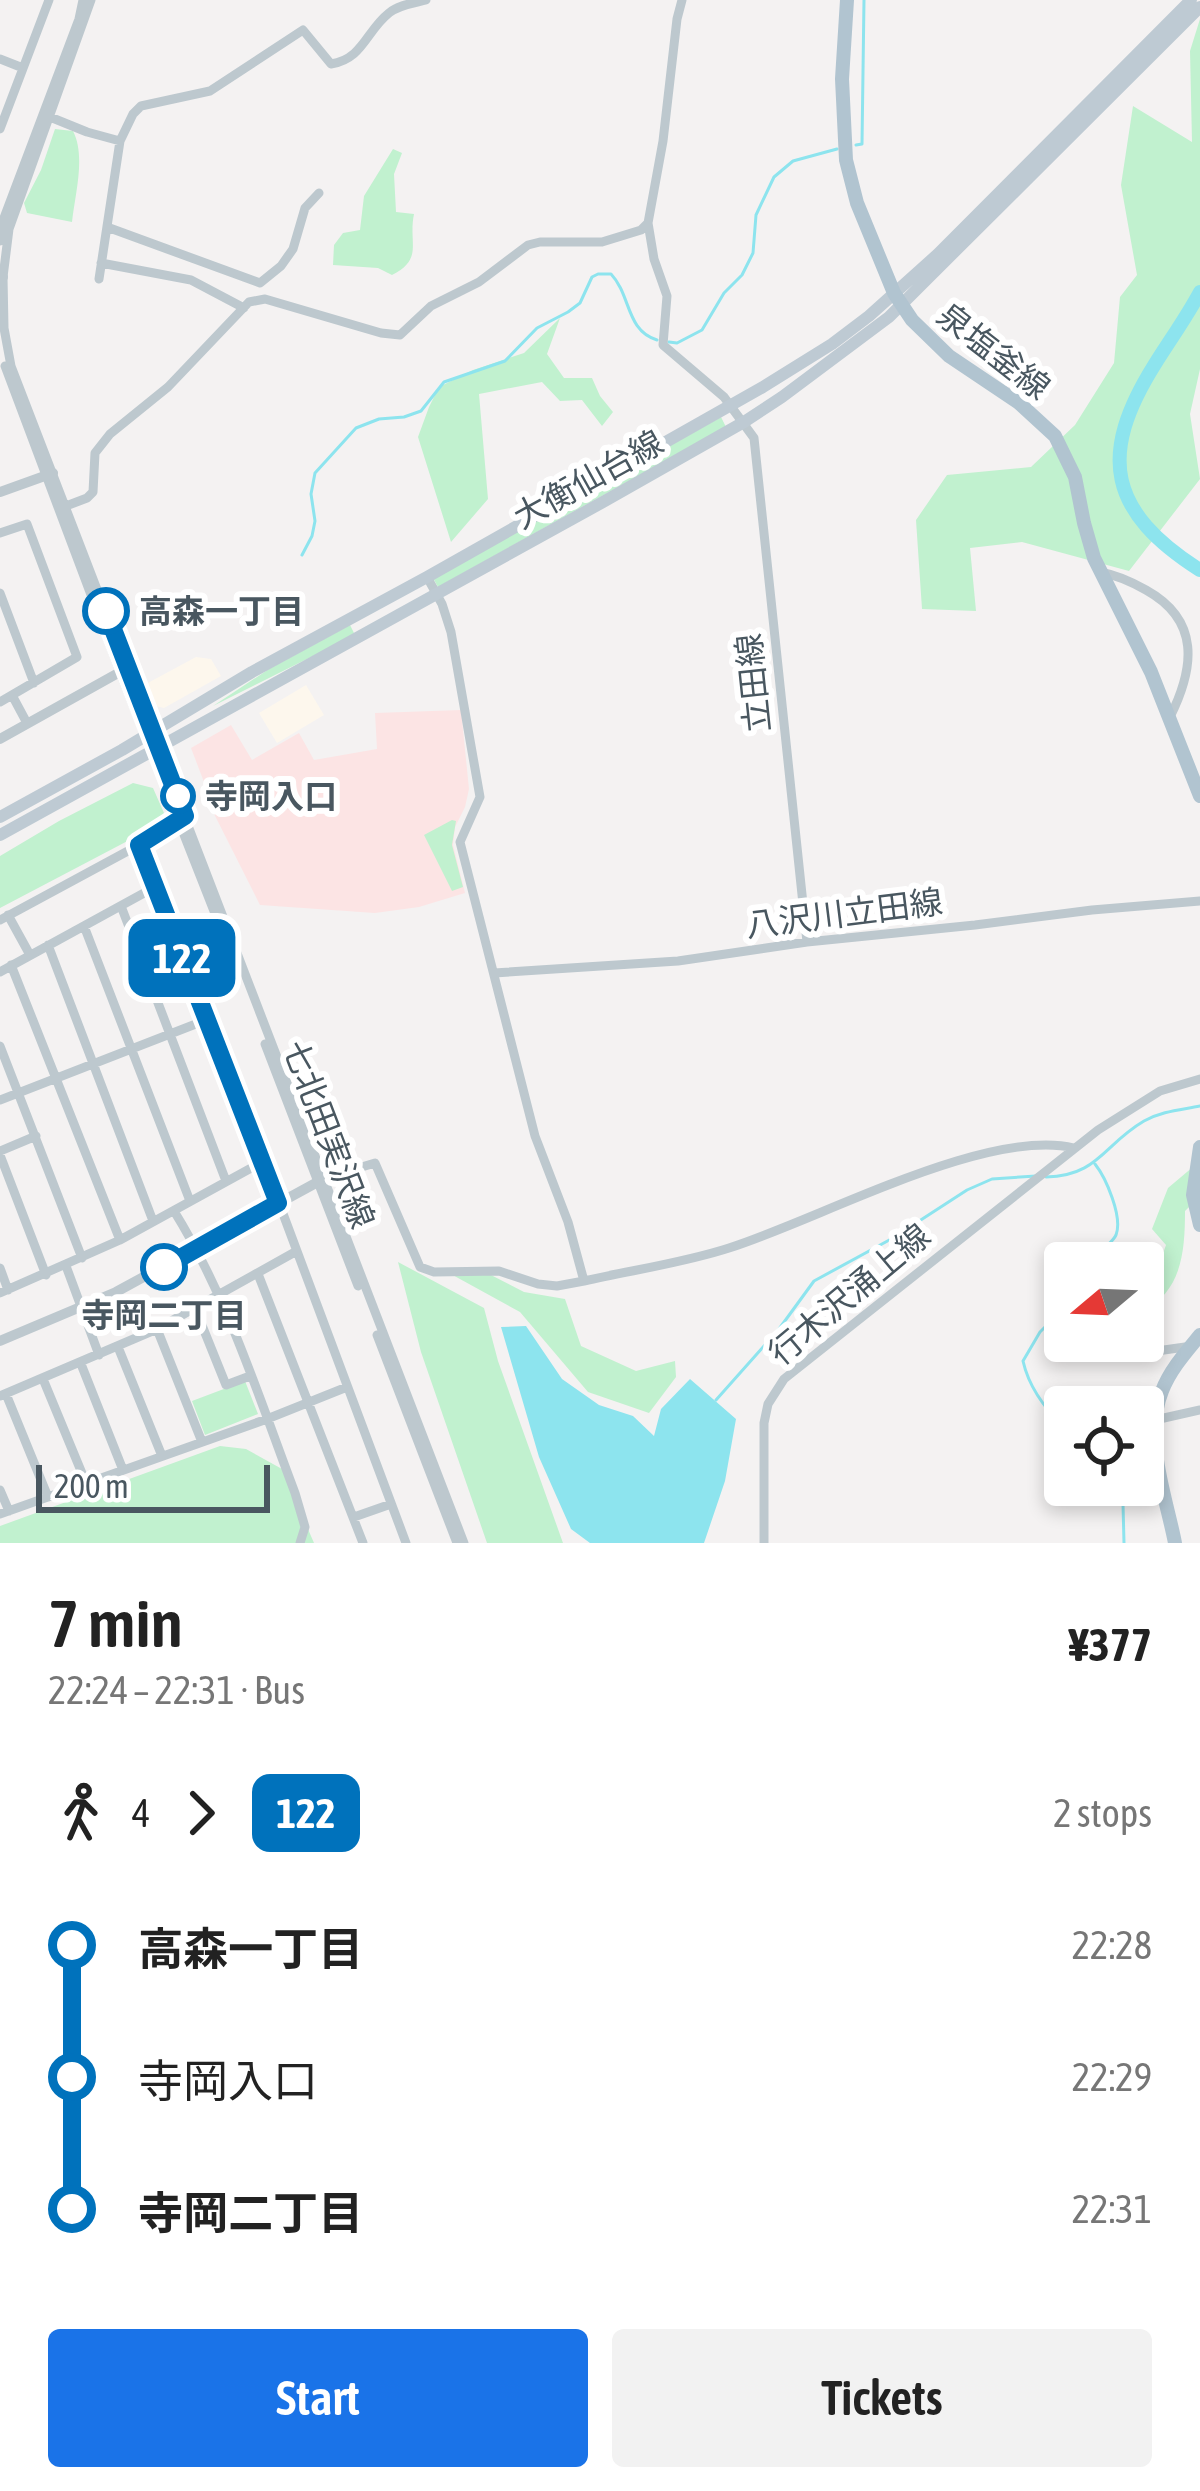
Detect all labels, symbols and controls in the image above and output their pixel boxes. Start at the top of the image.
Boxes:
street label: 泉塩釜線 [930,295,1058,407]
street label: 大衡仙台線 [507,422,669,536]
marker: 高森一丁目 [84,589,128,633]
place label: 高森一丁目 [139,592,304,630]
street label: 立田線 [729,632,777,734]
place label: 寺岡入口 [205,777,337,815]
marker: 寺岡入口 [162,780,194,812]
street label: 八沢川立田線 [743,882,945,944]
line badge: 122 [113,919,251,997]
text: 122 [152,934,212,982]
street label: 七北田実沢線 [276,1035,382,1233]
street label: 行木沢涌上線 [761,1216,937,1372]
north arrow [1044,1242,1164,1362]
map controls [1044,1242,1164,1506]
marker: 寺岡二丁目 [142,1245,186,1289]
place label: 寺岡二丁目 [82,1296,247,1334]
button: locate [1044,1386,1164,1506]
scale bar [36,1459,270,1512]
text: 200 m [54,1467,129,1505]
text: 7 min [48,1585,183,1661]
text: ¥377 [1069,1619,1152,1671]
text: 22:24 – 22:31 · Bus [48,1668,305,1712]
icon: walk [48,1780,114,1846]
icon: forward [168,1780,234,1846]
text: 122 [276,1789,336,1837]
text: 4 [132,1791,150,1835]
text: 2 stops [1053,1791,1152,1835]
text: 高森一丁目 [138,1923,363,1975]
text: 22:28 [1072,1923,1152,1967]
text: 寺岡入口 [138,2055,318,2107]
text: 22:29 [1072,2055,1152,2099]
text: 寺岡二丁目 [138,2187,363,2239]
text: 22:31 [1072,2187,1152,2231]
button: Start [48,2329,588,2467]
button: Tickets [612,2329,1152,2467]

